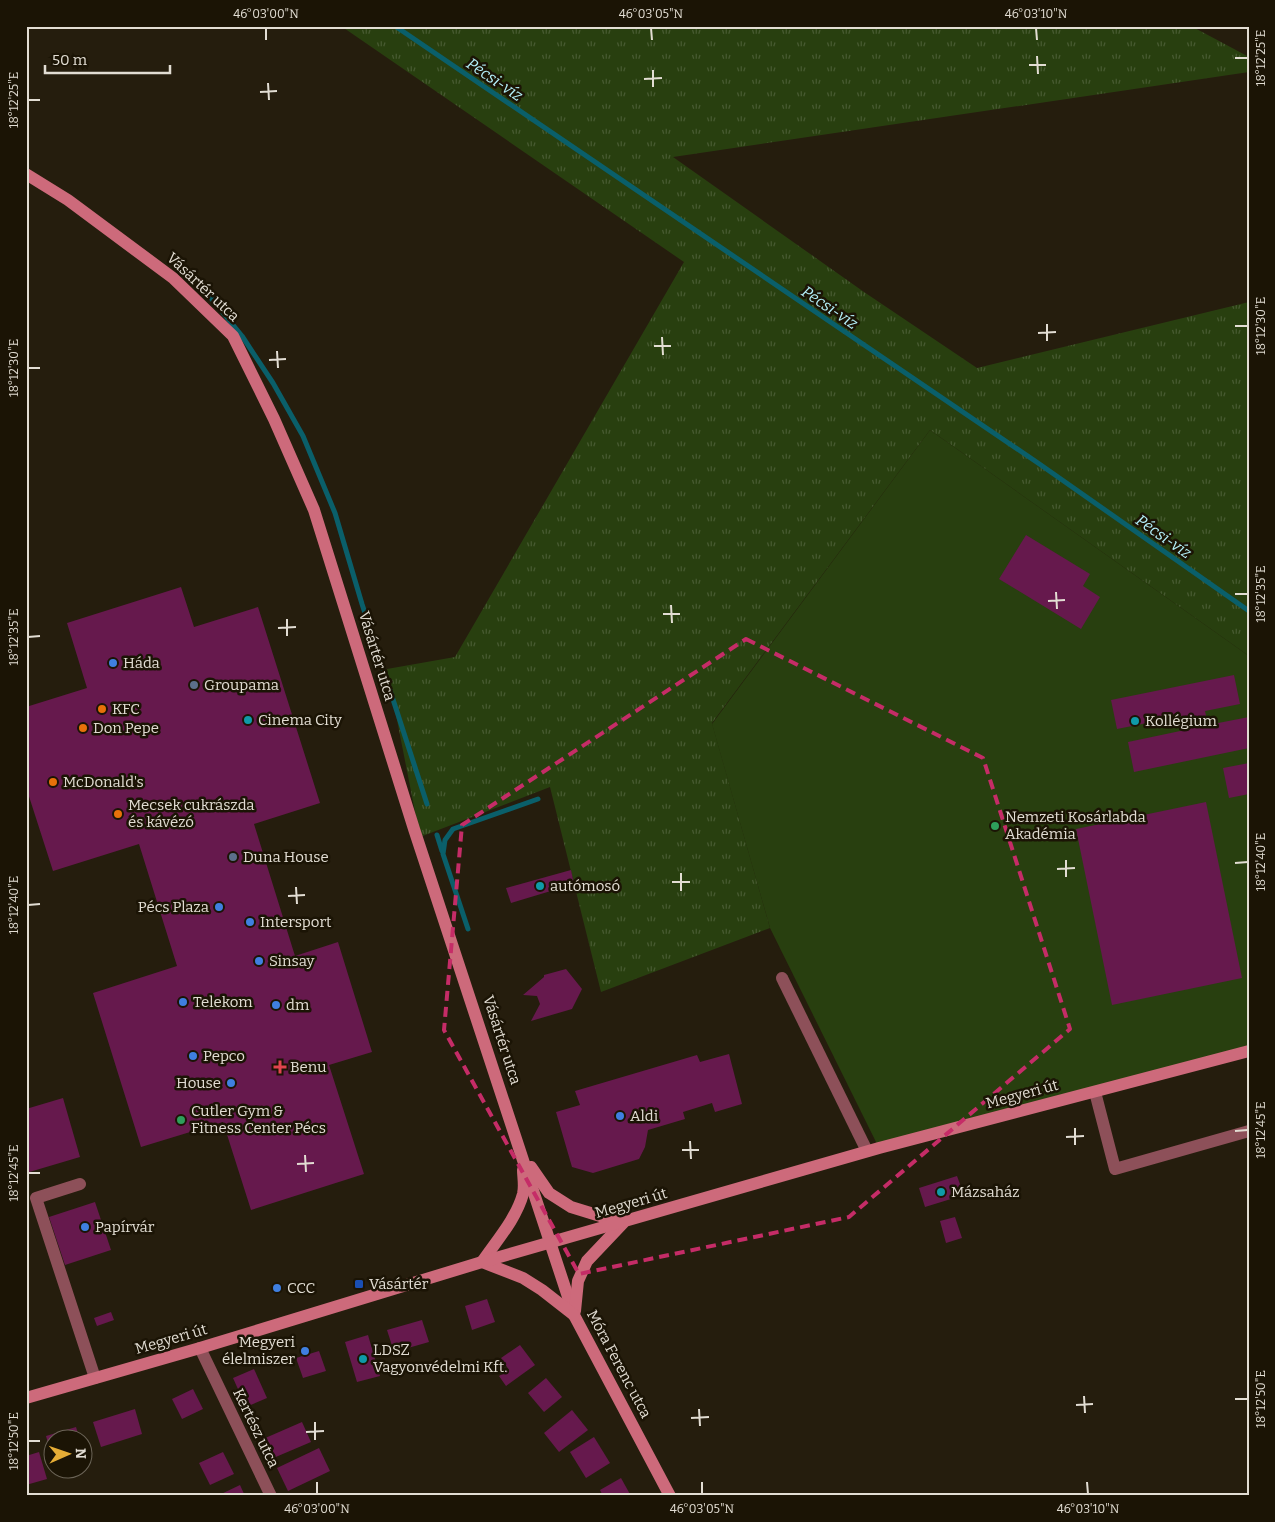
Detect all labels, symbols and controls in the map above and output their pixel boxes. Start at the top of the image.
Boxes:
text: 46°03'00"N [233,7,299,21]
text: 46°03'05"N [619,7,684,21]
text: 46°03'10"N [1005,7,1068,21]
text: 18°12'25"E [1254,30,1268,86]
scale bar [45,42,170,74]
text: 50 m [52,51,88,69]
water label: Pécsi-víz [463,54,527,105]
text: 18°12'25"E [7,72,21,128]
street label: Vásártér utca [163,249,243,325]
water label: Pécsi-víz [798,282,862,333]
text: 18°12'30"E [1254,297,1268,355]
text: 18°12'30"E [7,339,21,397]
water label: Pécsi-víz [1132,510,1196,563]
text: 18°12'35"E [1254,566,1268,622]
text: 18°12'35"E [7,609,21,665]
street label: Vásártér utca [355,609,399,703]
place label: Háda [123,654,160,672]
marker: Háda [107,657,119,669]
place label: Groupama [204,676,279,694]
marker: Groupama [188,679,200,691]
place label: KFC [112,700,140,718]
marker: KFC [96,703,108,715]
place label: Cinema City [258,711,342,729]
place label: Kollégium [1145,712,1217,730]
marker: Cinema City [242,714,254,726]
marker: Kollégium [1129,715,1141,727]
place label: Don Pepe [93,719,159,737]
marker: Don Pepe [77,722,89,734]
place label: McDonald's [63,773,144,791]
marker: McDonald's [47,776,59,788]
place label: Mecsek cukrászda és kávézó [128,796,255,831]
marker: Mecsek cukrászda és kávézó [112,808,124,820]
place label: Nemzeti Kosárlabda Akadémia [1005,808,1146,843]
marker: Nemzeti Kosárlabda Akadémia [989,820,1001,832]
text: 18°12'40"E [1254,833,1268,891]
place label: Duna House [243,848,329,866]
marker: Duna House [227,851,239,863]
text: 18°12'40"E [7,876,21,934]
place label: autómosó [550,877,620,895]
marker: autómosó [534,880,546,892]
place label: Pécs Plaza [138,898,209,916]
marker: Pécs Plaza [213,901,225,913]
place label: Intersport [260,913,332,931]
marker: Intersport [244,916,256,928]
place label: Sinsay [269,952,314,970]
marker: Sinsay [253,955,265,967]
place label: Telekom [193,993,253,1011]
street label: Vásártér utca [479,993,525,1087]
marker: Telekom [177,996,189,1008]
place label: dm [286,996,310,1014]
marker: dm [270,999,282,1011]
place label: Pepco [203,1047,245,1065]
marker: Pepco [187,1050,199,1062]
place label: Benu [290,1058,327,1076]
marker: Benu [274,1061,286,1073]
place label: House [176,1074,221,1092]
street label: Megyeri út [984,1076,1061,1112]
marker: House [225,1077,237,1089]
text: 18°12'45"E [1254,1101,1268,1159]
place label: Cutler Gym & Fitness Center Pécs [191,1102,326,1137]
place label: Aldi [630,1107,659,1125]
marker: Aldi [614,1110,626,1122]
marker: Cutler Gym & Fitness Center Pécs [175,1114,187,1126]
text: 18°12'45"E [7,1144,21,1202]
place label: Mázsaház [951,1183,1020,1201]
street label: Megyeri út [593,1184,670,1222]
marker: Mázsaház [935,1186,947,1198]
place label: Papírvár [95,1218,155,1236]
marker: Papírvár [79,1221,91,1233]
place label: Vásártér [369,1275,429,1293]
marker: Vásártér [353,1278,365,1290]
place label: CCC [287,1279,315,1297]
marker: CCC [271,1282,283,1294]
street label: Móra Ferenc utca [583,1307,655,1421]
street label: Megyeri út [133,1320,210,1358]
place label: Megyeri élelmiszer [222,1333,296,1368]
place label: LDSZ Vagyonvédelmi Kft. [373,1341,507,1376]
marker: Megyeri élelmiszer [299,1345,311,1357]
marker: LDSZ Vagyonvédelmi Kft. [357,1353,369,1365]
text: 18°12'50"E [1254,1370,1268,1428]
street label: Kertész utca [229,1385,283,1471]
text: 18°12'50"E [7,1412,21,1470]
north arrow [42,1430,92,1480]
text: N [72,1448,89,1459]
text: 46°03'00"N [284,1502,350,1516]
text: 46°03'05"N [670,1502,735,1516]
text: 46°03'10"N [1057,1502,1120,1516]

